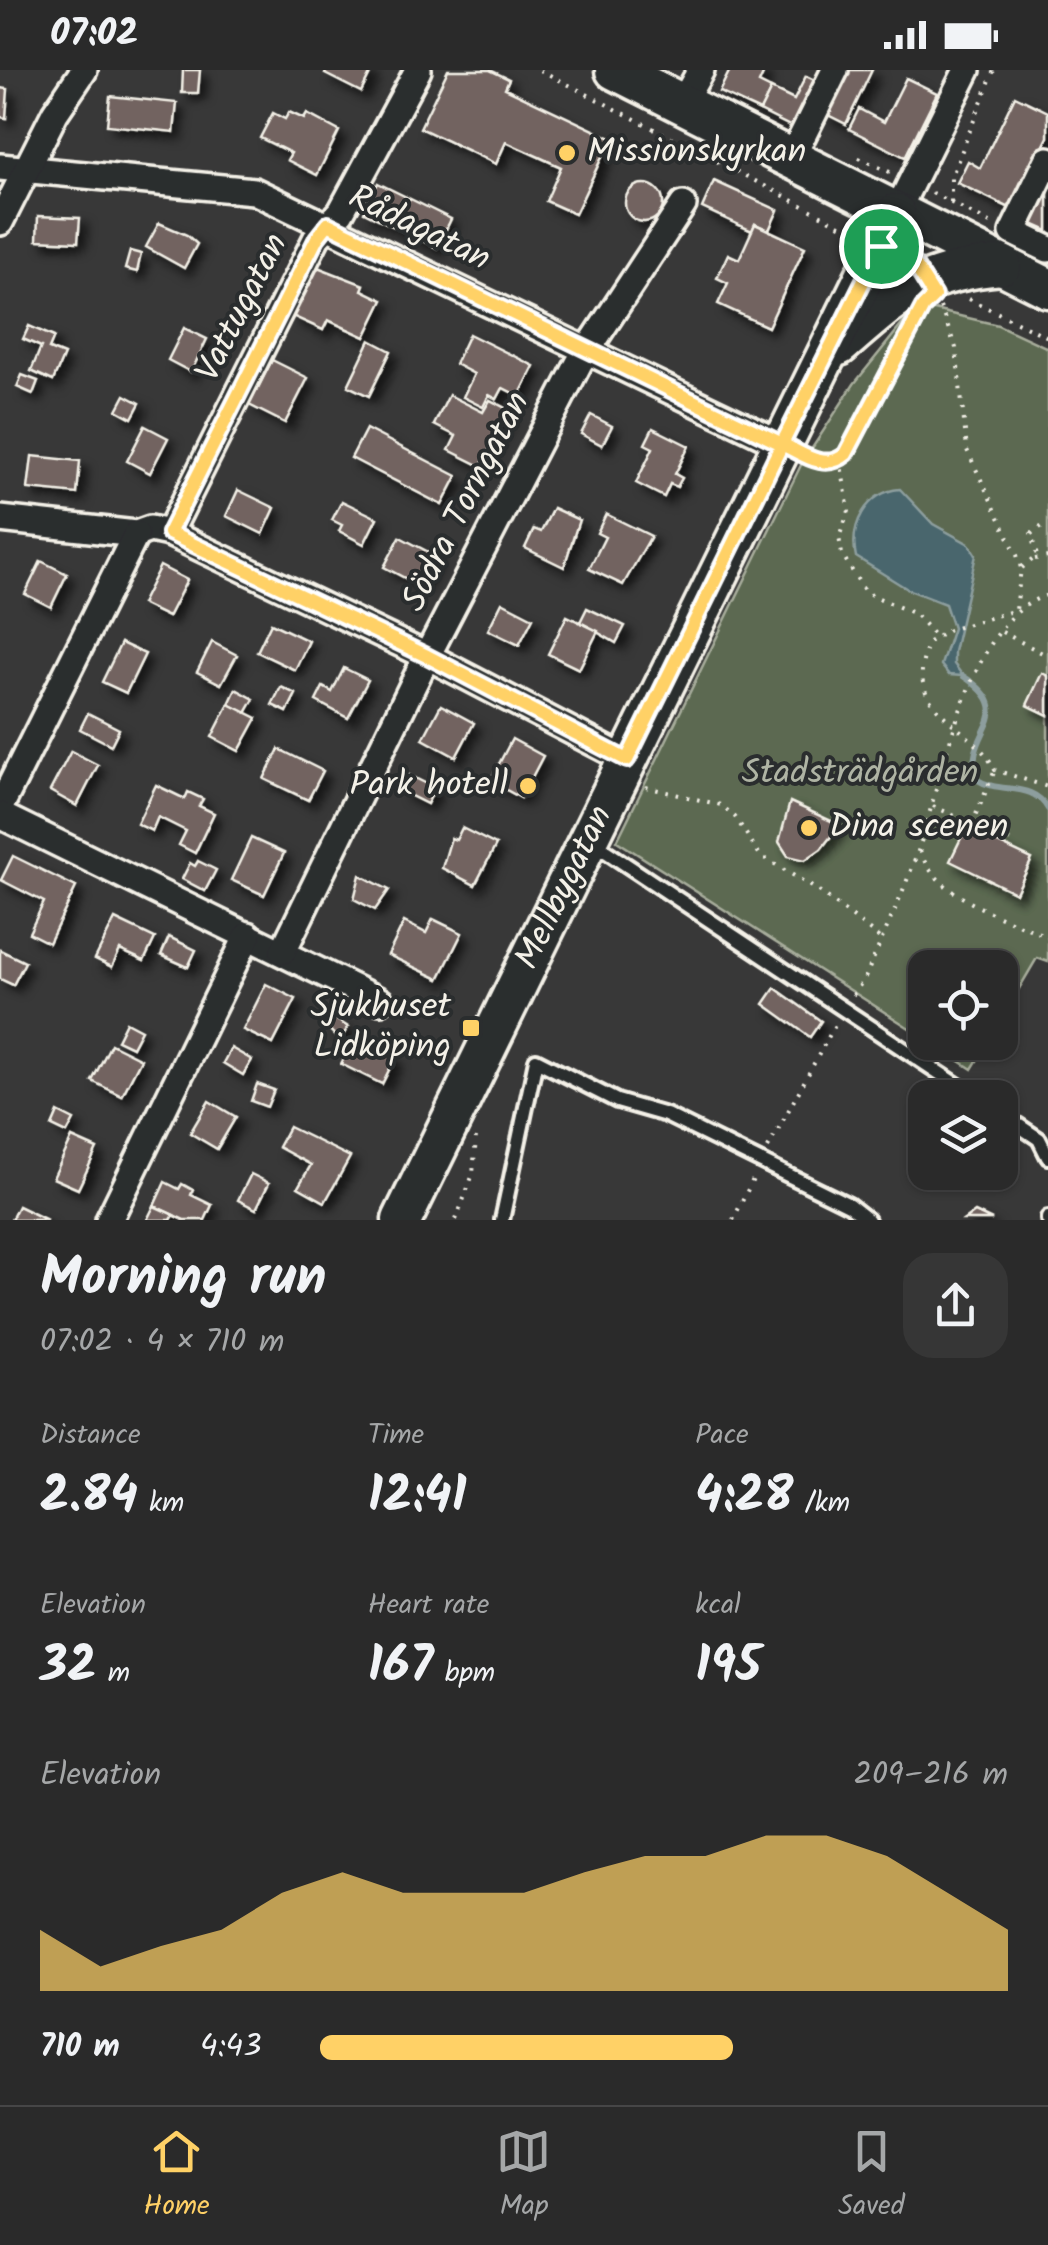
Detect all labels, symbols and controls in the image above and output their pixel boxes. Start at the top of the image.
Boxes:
text: 07:02 [50,5,138,65]
place label: Missionskyrkan [587,125,806,181]
marker: Missionskyrkan [556,142,578,164]
street label: Rådagatan [338,170,500,288]
pin [839,204,924,289]
icon: arrive [854,219,909,274]
street label: Vattugatan [182,224,304,392]
street label: Södra Torngatan [387,382,547,622]
park label: Stadsträdgården [742,746,978,802]
place label: Park hotell [349,758,508,814]
marker: Park hotell [517,775,539,797]
street label: Mellbygatan [501,796,629,980]
place label: Dina scenen [829,800,1008,856]
marker: Dina scenen [798,817,820,839]
map controls [908,950,1018,1190]
button: locate [908,950,1018,1060]
place label: Sjukhuset Lidköping [310,980,451,1076]
marker: Sjukhuset Lidköping [460,1017,482,1039]
button: layers [908,1080,1018,1190]
text: Morning run [40,1236,327,1323]
button: share [903,1253,1008,1358]
text: 07:02 · 4 × 710 m [40,1317,284,1368]
text: Distance [40,1413,141,1458]
text: Time [368,1413,424,1458]
text: Pace [695,1413,749,1458]
text: 2.84 [40,1458,138,1538]
text: 12:41 [368,1458,467,1538]
text: 4:28 [695,1458,794,1538]
text: km [138,1481,184,1526]
text: /km [794,1481,850,1526]
text: Elevation [40,1583,146,1628]
text: Heart rate [368,1583,489,1628]
text: kcal [695,1583,741,1628]
text: 32 [40,1628,97,1708]
text: 167 [368,1628,433,1708]
text: 195 [695,1628,761,1708]
text: m [97,1651,130,1696]
text: bpm [433,1651,495,1696]
text: Elevation [40,1750,161,1801]
text: 209–216 m [854,1750,1008,1801]
text: 710 m [40,2022,120,2073]
text: 4:43 [200,2022,261,2073]
tab: Home [143,2124,210,2229]
tab: Map [496,2124,551,2229]
tab: Saved [838,2124,905,2229]

